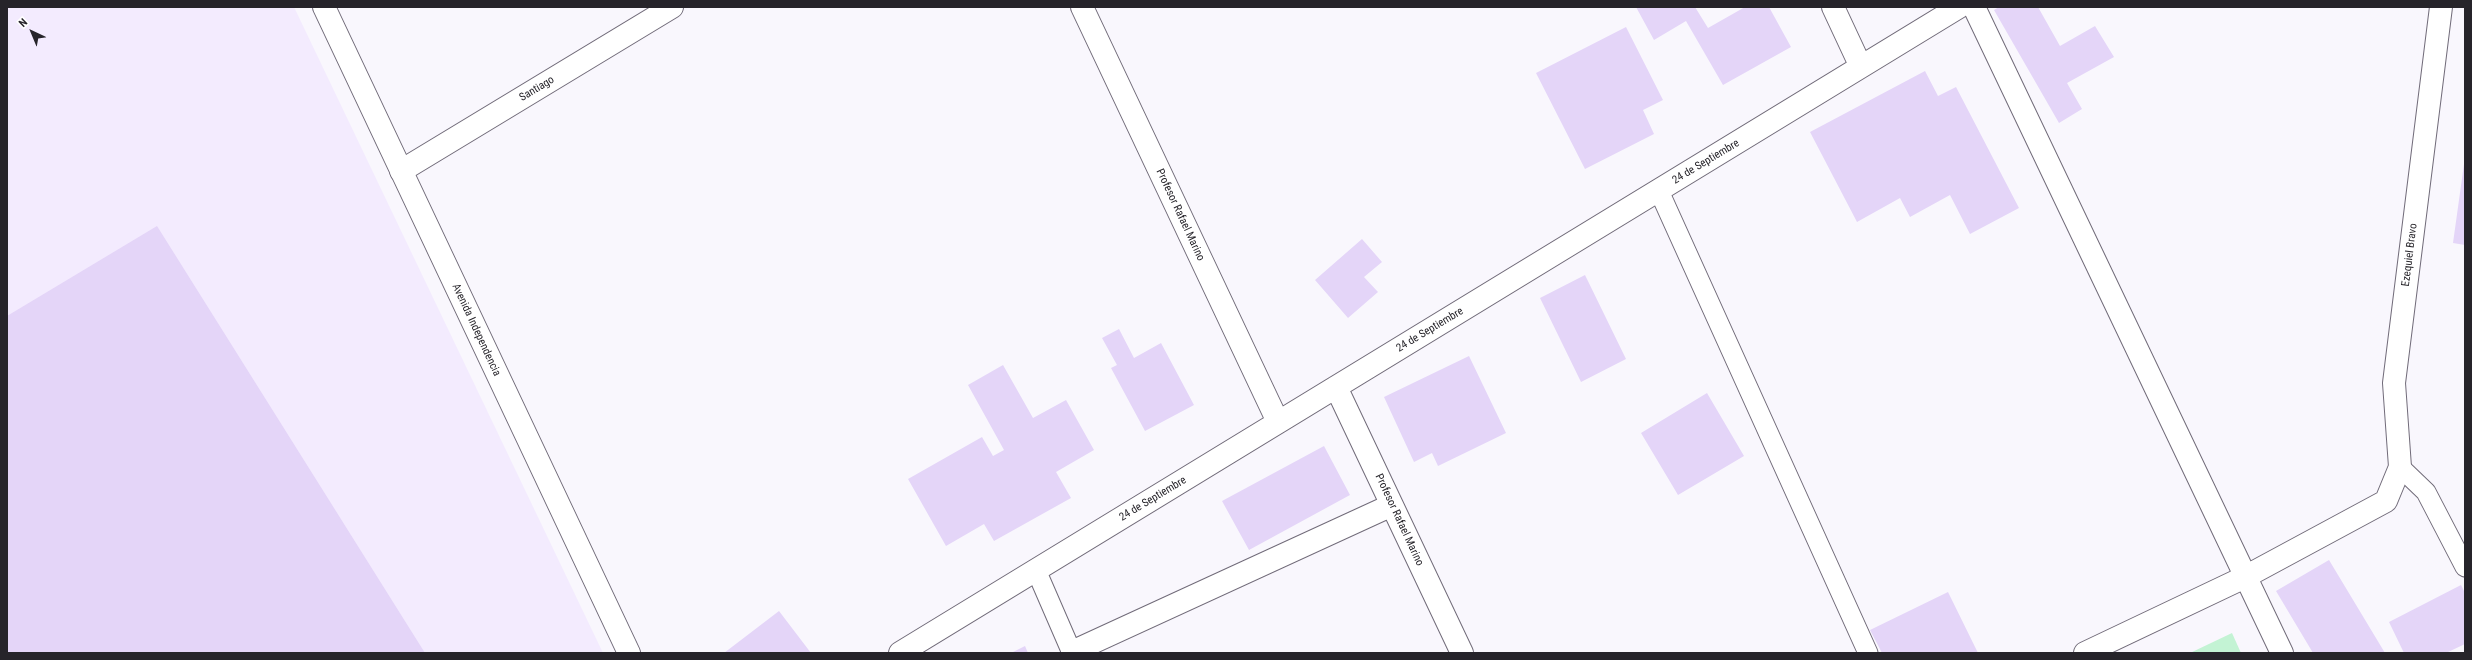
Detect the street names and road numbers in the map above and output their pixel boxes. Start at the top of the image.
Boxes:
street label: Santiago [517,73,557,105]
street label: 24 de Septiembre [1670,137,1742,187]
street label: Profesor Rafael Marino [1153,167,1207,263]
street label: Ezequiel Bravo [2400,223,2420,287]
street label: Avenida Independencia [449,282,503,378]
street label: 24 de Septiembre [1394,305,1466,355]
street label: Profesor Rafael Marino [1372,472,1426,568]
street label: 24 de Septiembre [1117,474,1189,524]

